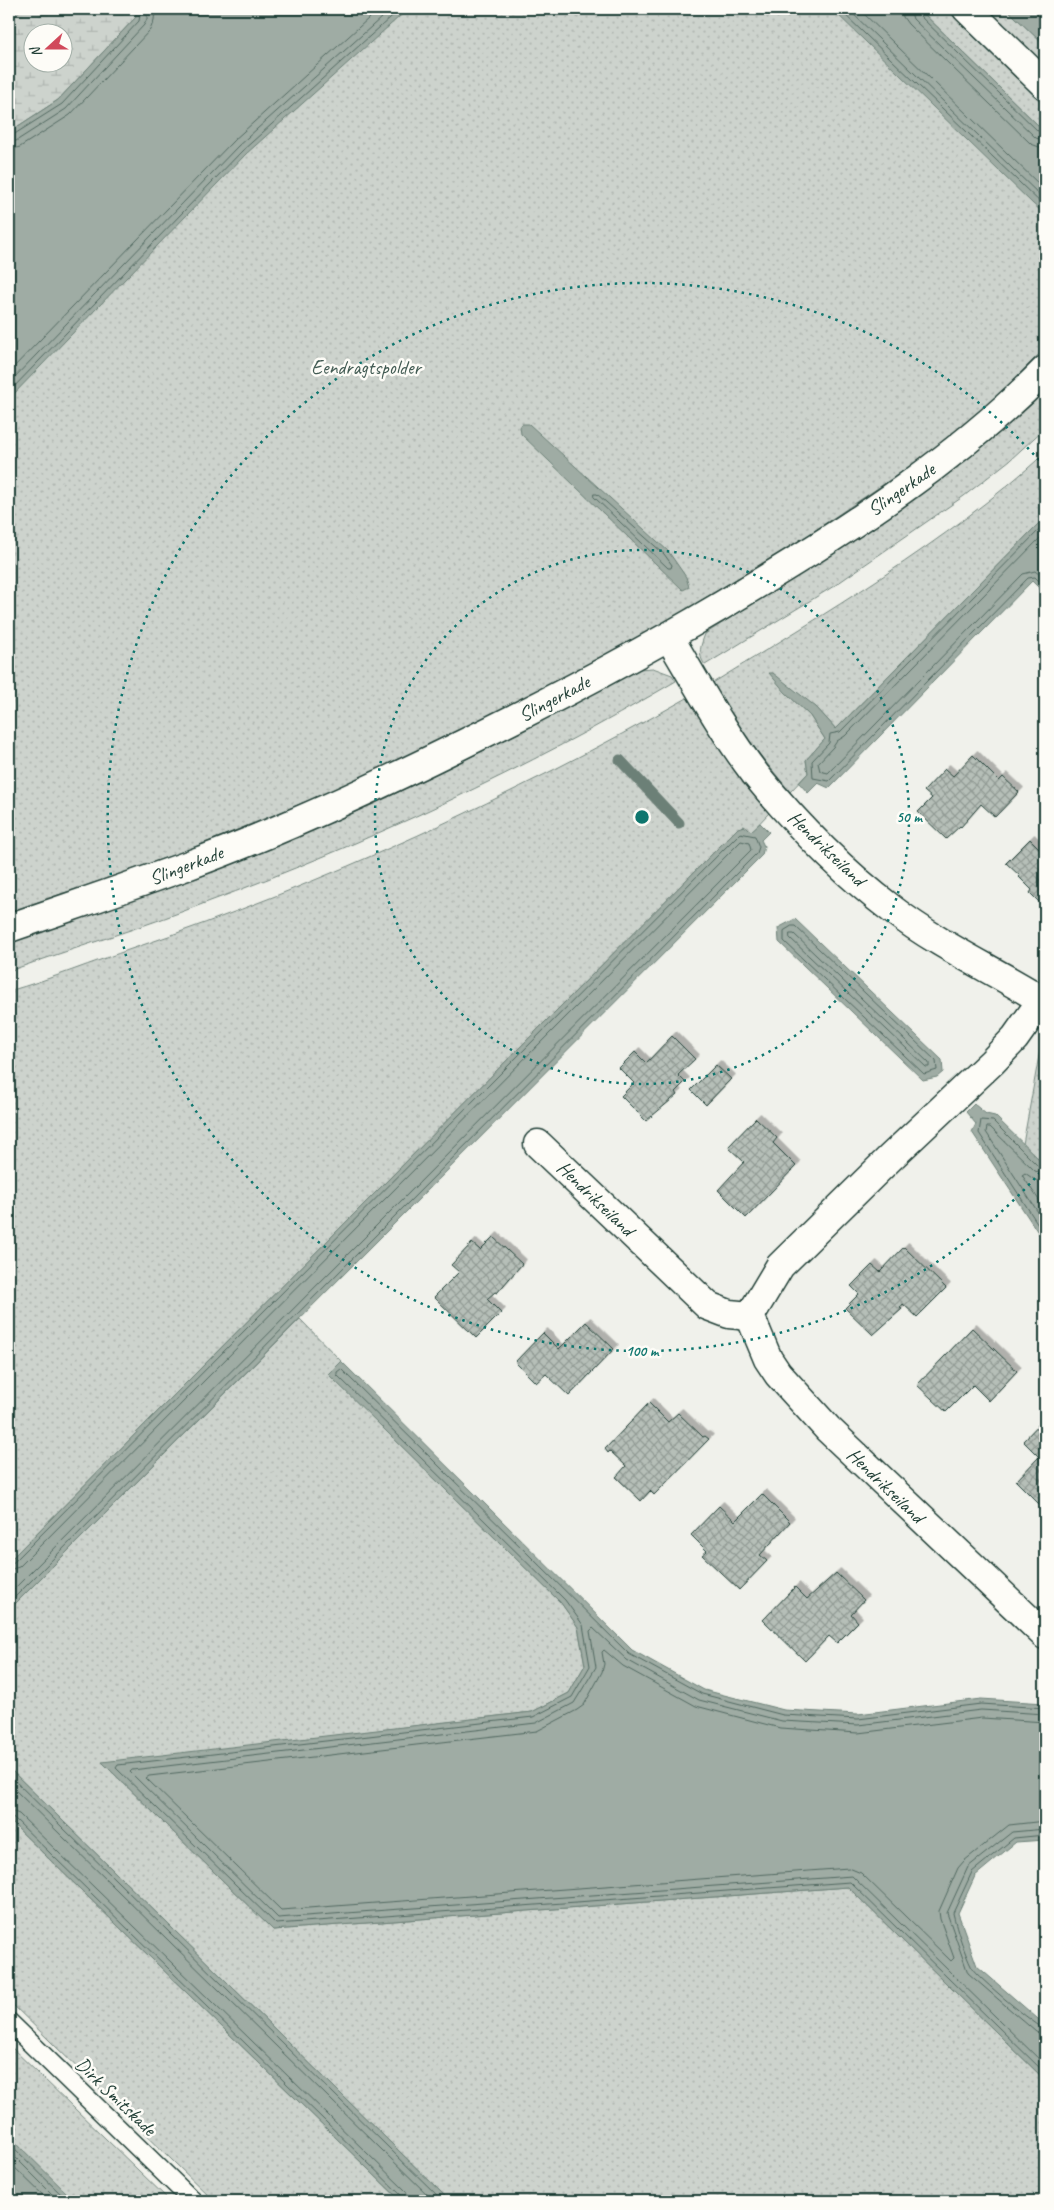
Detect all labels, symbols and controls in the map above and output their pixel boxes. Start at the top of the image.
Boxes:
north arrow [22,22,72,72]
text: N [26,43,46,60]
park label: Eendragtspolder [311,355,422,380]
street label: Slingerkade [863,456,941,522]
street label: Slingerkade [514,669,595,728]
street label: Hendrikseiland [783,805,873,894]
centre of rings [633,808,651,826]
text: 50 m [896,808,923,827]
street label: Slingerkade [146,839,228,891]
street label: Hendrikseiland [552,1155,642,1244]
text: 100 m [626,1342,660,1361]
street label: Hendrikseiland [842,1442,932,1531]
street label: Dirk Smitskade [70,2052,162,2142]

